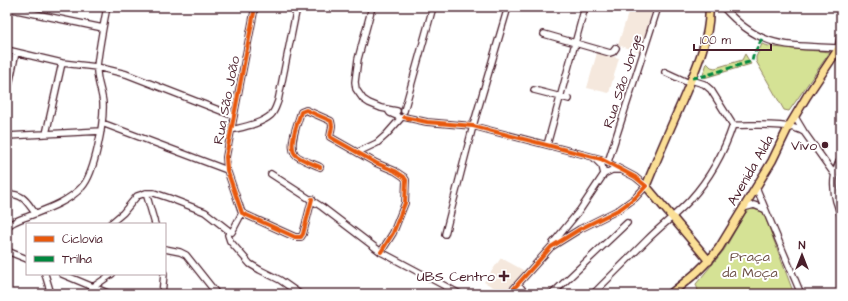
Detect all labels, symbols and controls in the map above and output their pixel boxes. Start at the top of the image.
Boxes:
scale bar [694,26,771,52]
street label: Rua São Jorge [598,32,648,131]
text: 100 m [700,32,731,49]
street label: Rua São João [209,54,245,146]
street label: Avenida Alda [723,132,779,209]
place label: Vivo [791,136,817,156]
marker: Vivo [820,140,830,150]
legend [26,223,166,275]
text: Ciclovia [62,231,103,248]
north arrow [782,235,822,275]
text: N [799,238,806,253]
park label: Praça da Moça [722,247,778,283]
text: Trilha [62,251,92,268]
place label: UBS Centro [417,267,495,287]
marker: UBS Centro [498,270,510,282]

